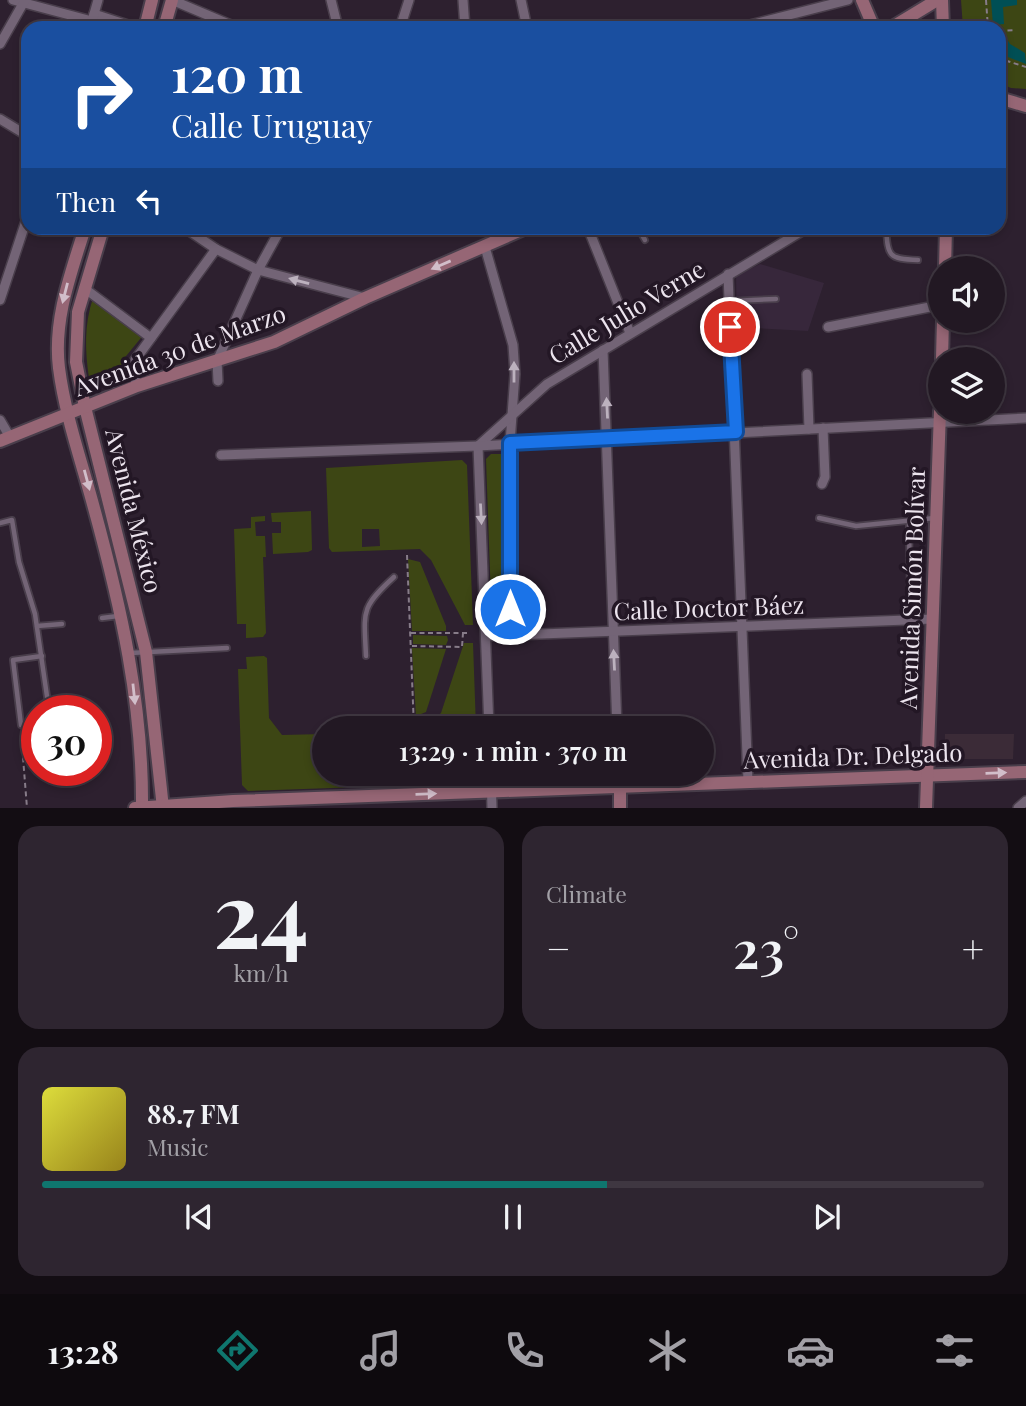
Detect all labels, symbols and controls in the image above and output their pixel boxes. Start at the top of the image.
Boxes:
text: 120 m [171,40,303,105]
icon: right [56,49,147,140]
text: Calle Uruguay [171,103,373,146]
icon: left [130,182,168,220]
text: Then [56,184,116,219]
street label: Calle Julio Verne [542,252,710,371]
map controls [928,256,1005,424]
button: sound [928,256,1005,333]
one-way arrow [430,260,451,271]
one-way arrow [287,275,309,286]
one-way arrow [60,282,71,304]
street label: Avenida 30 de Marzo [68,296,290,403]
pin [700,297,760,357]
icon: arrive [711,308,749,346]
button: layers [928,347,1005,424]
one-way arrow [508,360,520,382]
one-way arrow [601,397,612,419]
street label: Avenida México [99,424,171,596]
street label: Avenida Simón Bolívar [891,466,931,711]
one-way arrow [82,469,93,491]
one-way arrow [475,503,486,525]
position arrow [473,572,547,646]
street label: Calle Doctor Báez [613,588,805,626]
one-way arrow [609,649,620,671]
one-way arrow [129,684,140,706]
speed limit sign: 30 [21,695,112,786]
text: 13:29 · 1 min · 370 m [399,733,627,768]
street label: Avenida Dr. Delgado [742,735,963,775]
one-way arrow [985,767,1007,778]
one-way arrow [415,789,437,800]
text: 24 [213,851,309,972]
text: Climate [546,878,627,909]
text: 23° [733,913,799,982]
text: − [546,922,571,973]
text: + [962,922,984,973]
text: km/h [233,957,289,988]
text: 88.7 FM [147,1096,240,1131]
text: Music [147,1131,208,1162]
icon: previous [180,1198,218,1236]
icon: pause [494,1198,532,1236]
icon: next [808,1198,846,1236]
icon: directions [213,1326,262,1375]
icon: music [356,1326,405,1375]
icon: phone [500,1326,549,1375]
icon: climate [643,1326,692,1375]
icon: car [786,1326,835,1375]
icon: filters [930,1326,979,1375]
text: 13:28 [47,1329,119,1372]

